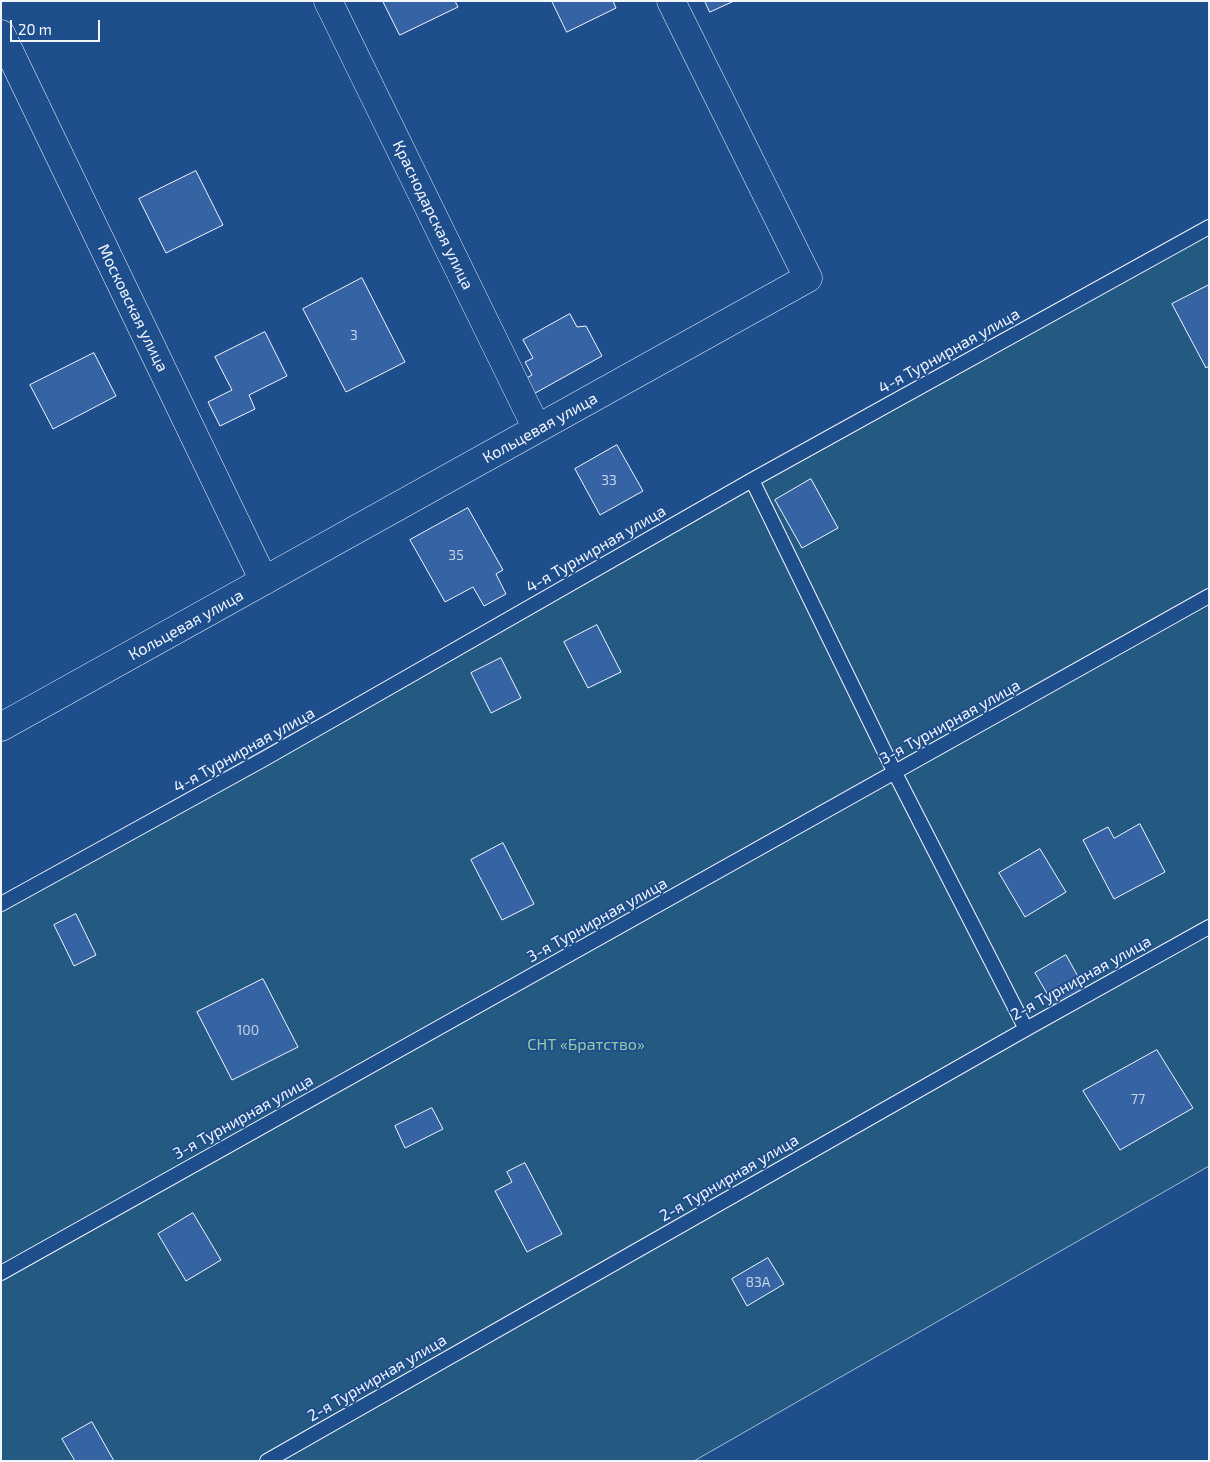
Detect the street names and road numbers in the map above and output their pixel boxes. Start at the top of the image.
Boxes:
street label: Краснодарская улица [389,137,477,293]
street label: Московская улица [94,241,172,375]
street label: 4-я Турнирная улица [875,304,1023,398]
street label: Кольцевая улица [479,388,601,468]
street label: 4-я Турнирная улица [523,501,669,597]
street label: Кольцевая улица [125,585,247,665]
street label: 3-я Турнирная улица [876,675,1024,769]
street label: 4-я Турнирная улица [170,703,318,797]
street label: 3-я Турнирная улица [523,873,671,967]
street label: 2-я Турнирная улица [1007,931,1155,1025]
street label: 3-я Турнирная улица [169,1070,317,1164]
street label: 2-я Турнирная улица [656,1130,802,1226]
street label: 2-я Турнирная улица [304,1330,450,1426]

